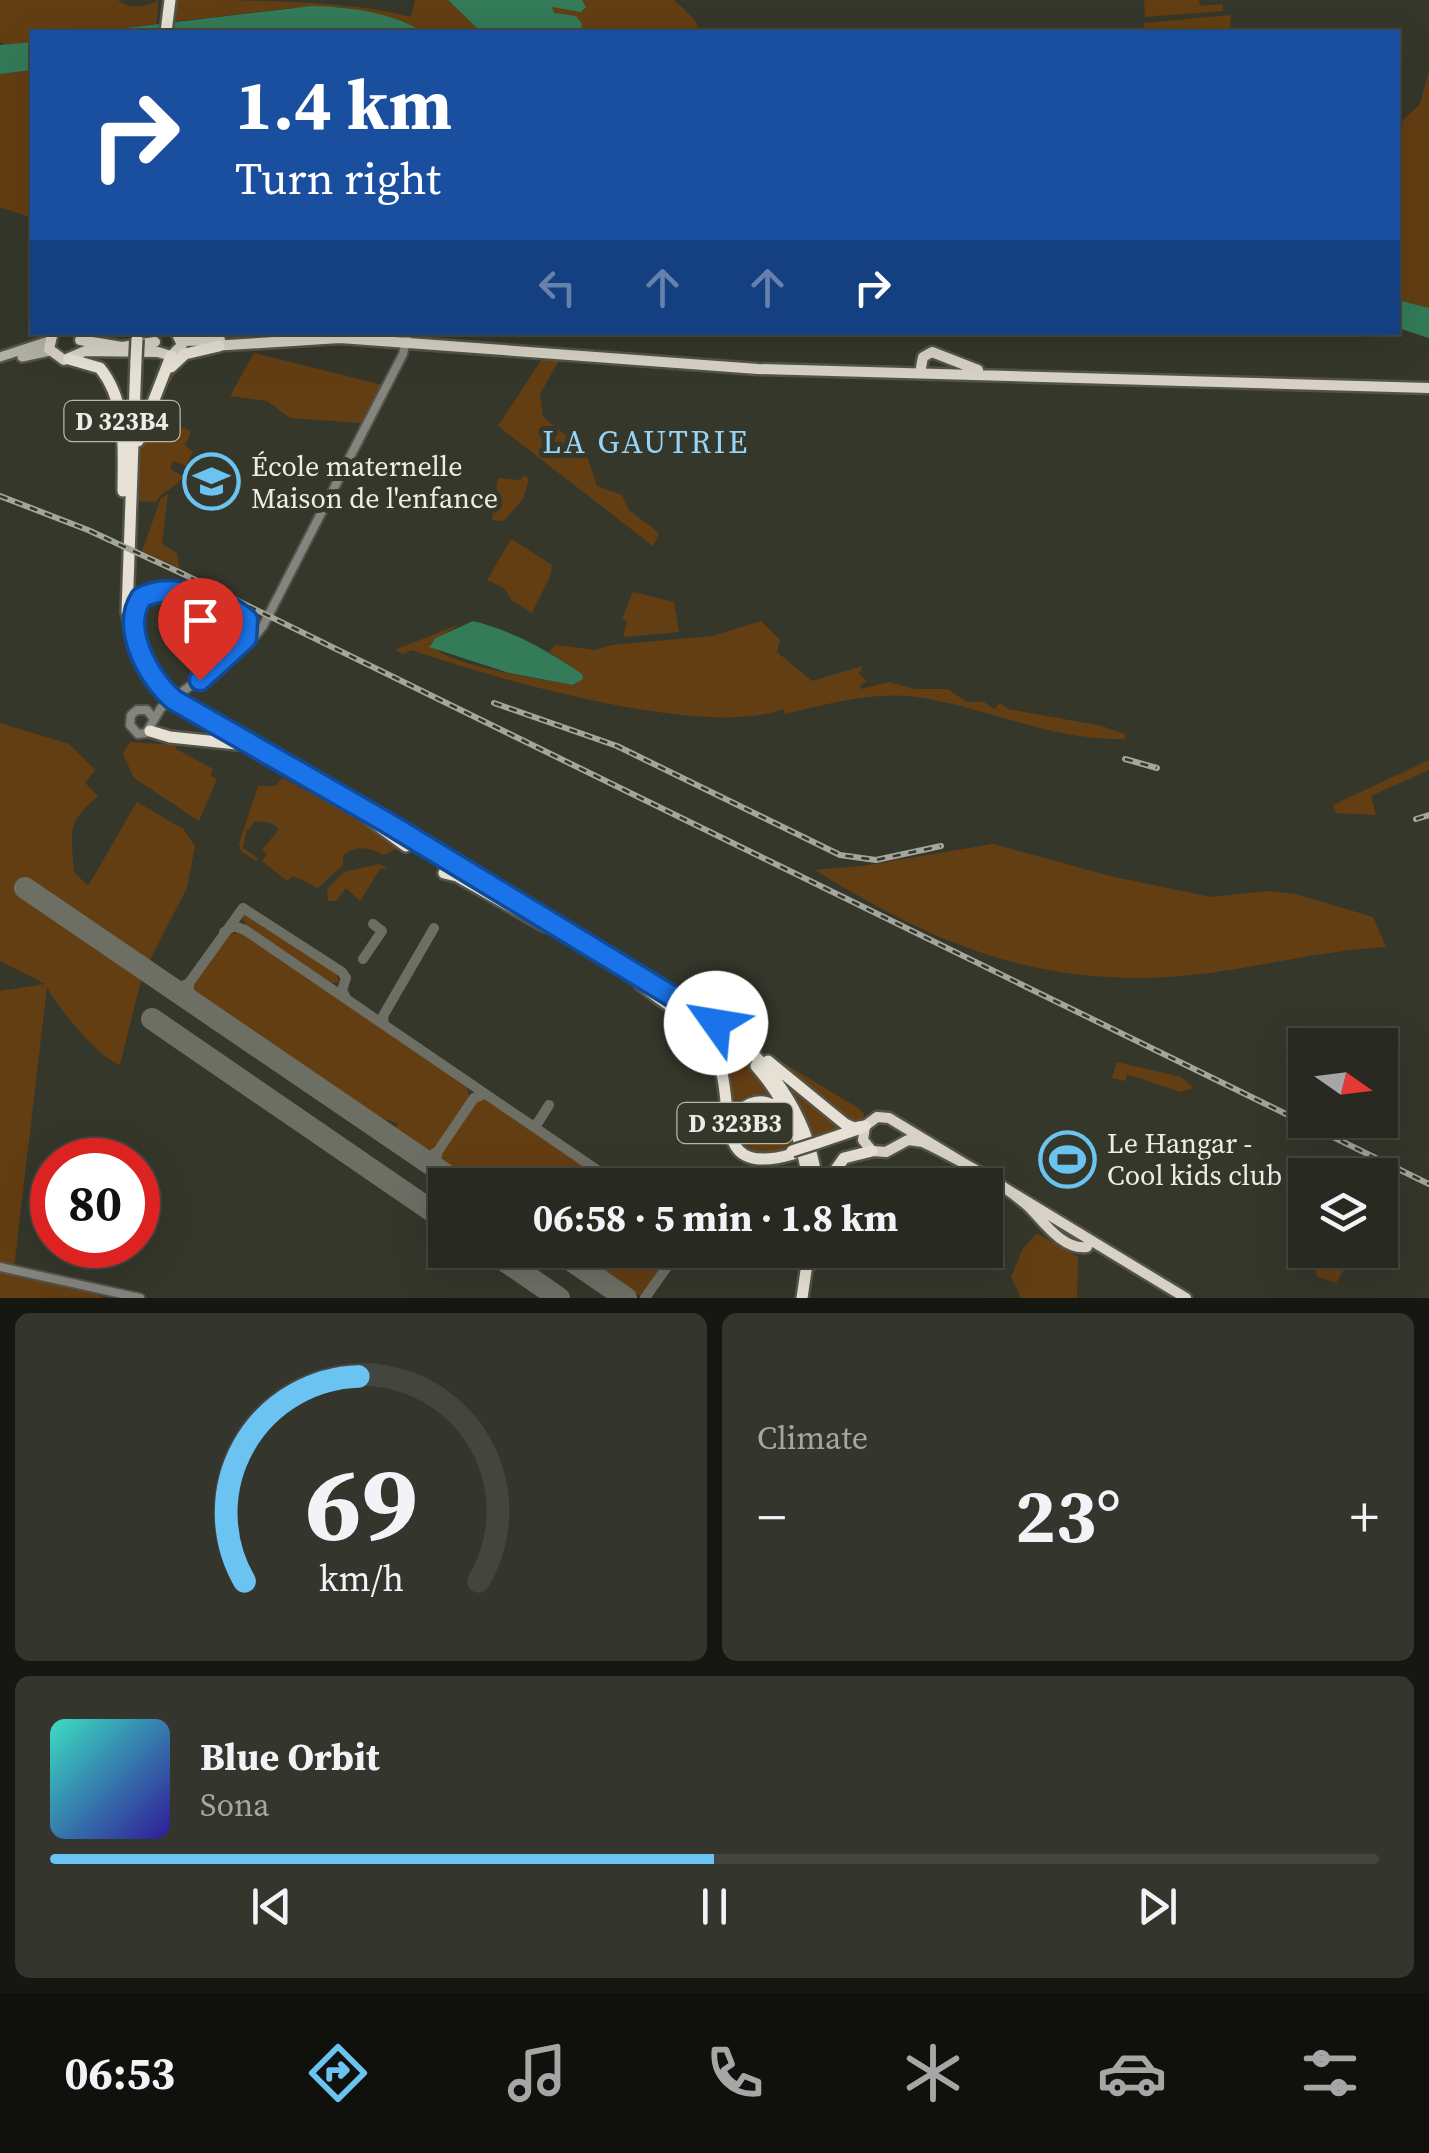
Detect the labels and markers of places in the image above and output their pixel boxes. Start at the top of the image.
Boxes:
place label: École maternelle Maison de l'enfance [251,447,498,517]
school or university icon: École maternelle Maison de l'enfance [182,452,242,512]
pin [158,578,243,681]
place label: Le Hangar - Cool kids club [1107,1124,1282,1194]
sports icon: Le Hangar - Cool kids club [1038,1129,1098,1189]

